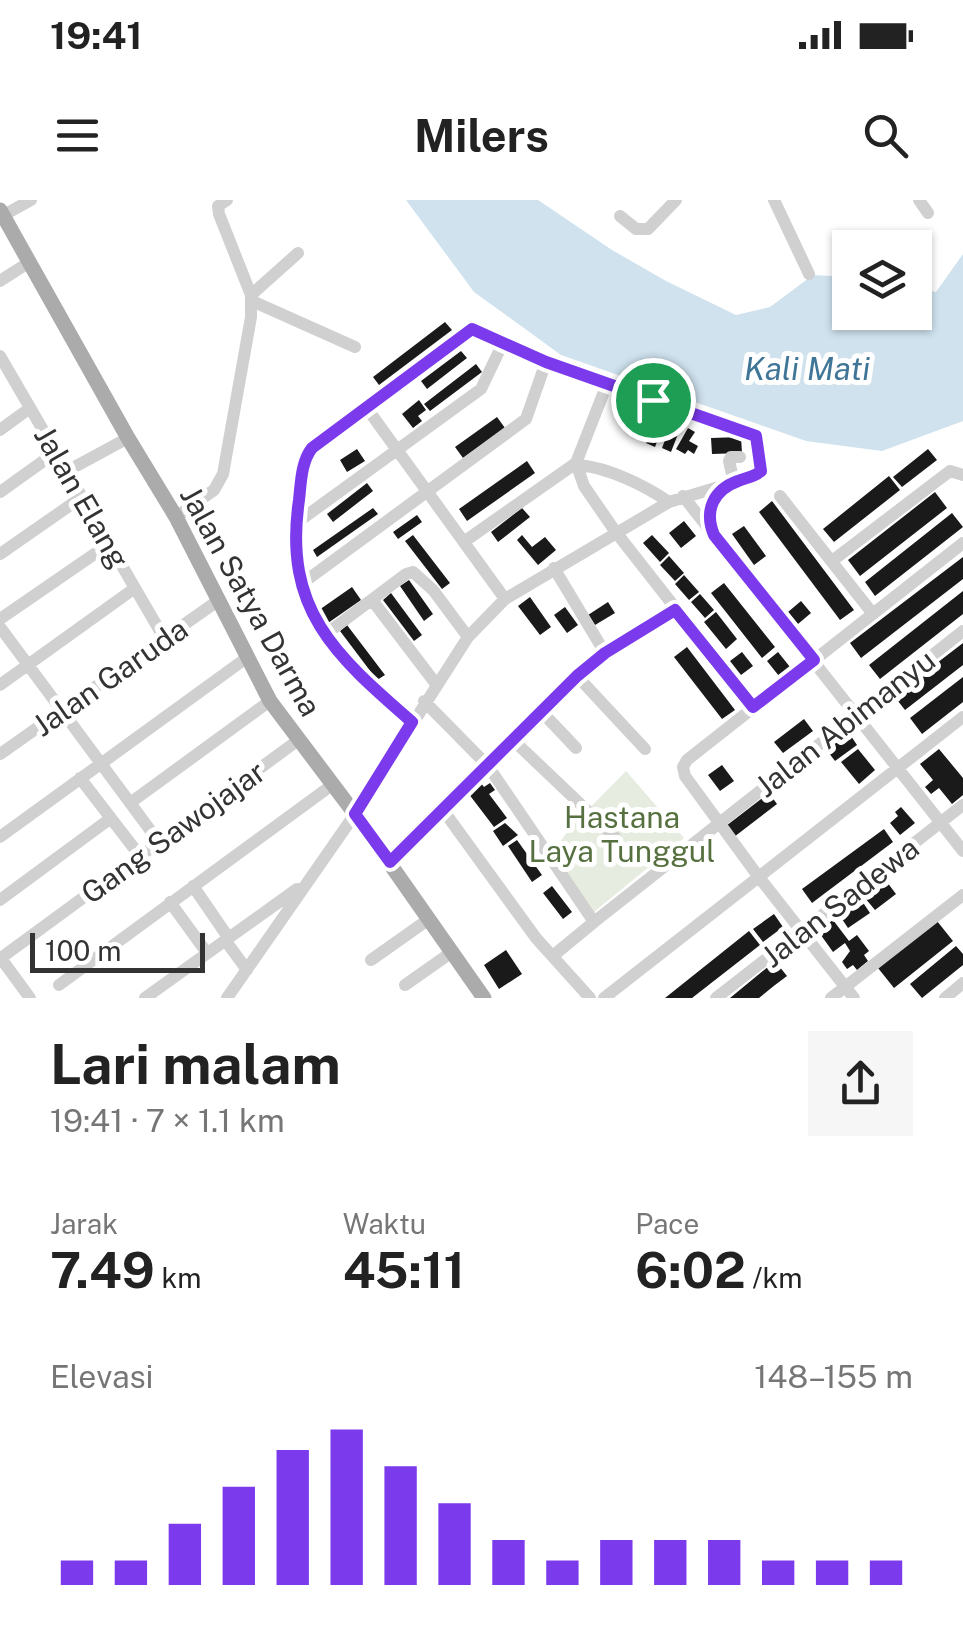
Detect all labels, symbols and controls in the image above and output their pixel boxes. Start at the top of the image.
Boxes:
text: 19:41 [50,13,143,58]
icon: menu [50,108,105,163]
icon: search [858,108,913,163]
text: Milers [414,109,549,162]
map controls [832,230,932,330]
button: layers [832,230,932,330]
water label: Kali Mati [744,350,870,387]
pin [611,358,696,443]
icon: arrive [626,373,681,428]
street label: Jalan Elang [27,420,137,574]
street label: Jalan Satya Darma [173,480,329,722]
street label: Jalan Garuda [26,610,194,744]
street label: Jalan Abimanyu [748,642,942,804]
street label: Gang Sawojajar [74,753,272,911]
park label: Hastana Laya Tunggul [529,799,715,869]
street label: Jalan Sadewa [754,830,926,974]
scale bar [30,928,205,973]
text: 100 m [45,934,122,967]
button: share [808,1031,913,1136]
text: Lari malam [50,1032,341,1096]
text: 19:41 · 7 × 1.1 km [50,1102,285,1139]
text: Jarak [50,1207,118,1240]
text: Waktu [343,1207,426,1240]
text: Pace [635,1207,699,1240]
text: 7.49 [50,1240,155,1299]
text: 45:11 [343,1240,465,1299]
text: 6:02 [635,1240,746,1299]
text: km [155,1261,201,1294]
text: /km [746,1261,802,1294]
text: Elevasi [50,1358,154,1395]
text: 148–155 m [754,1358,913,1395]

